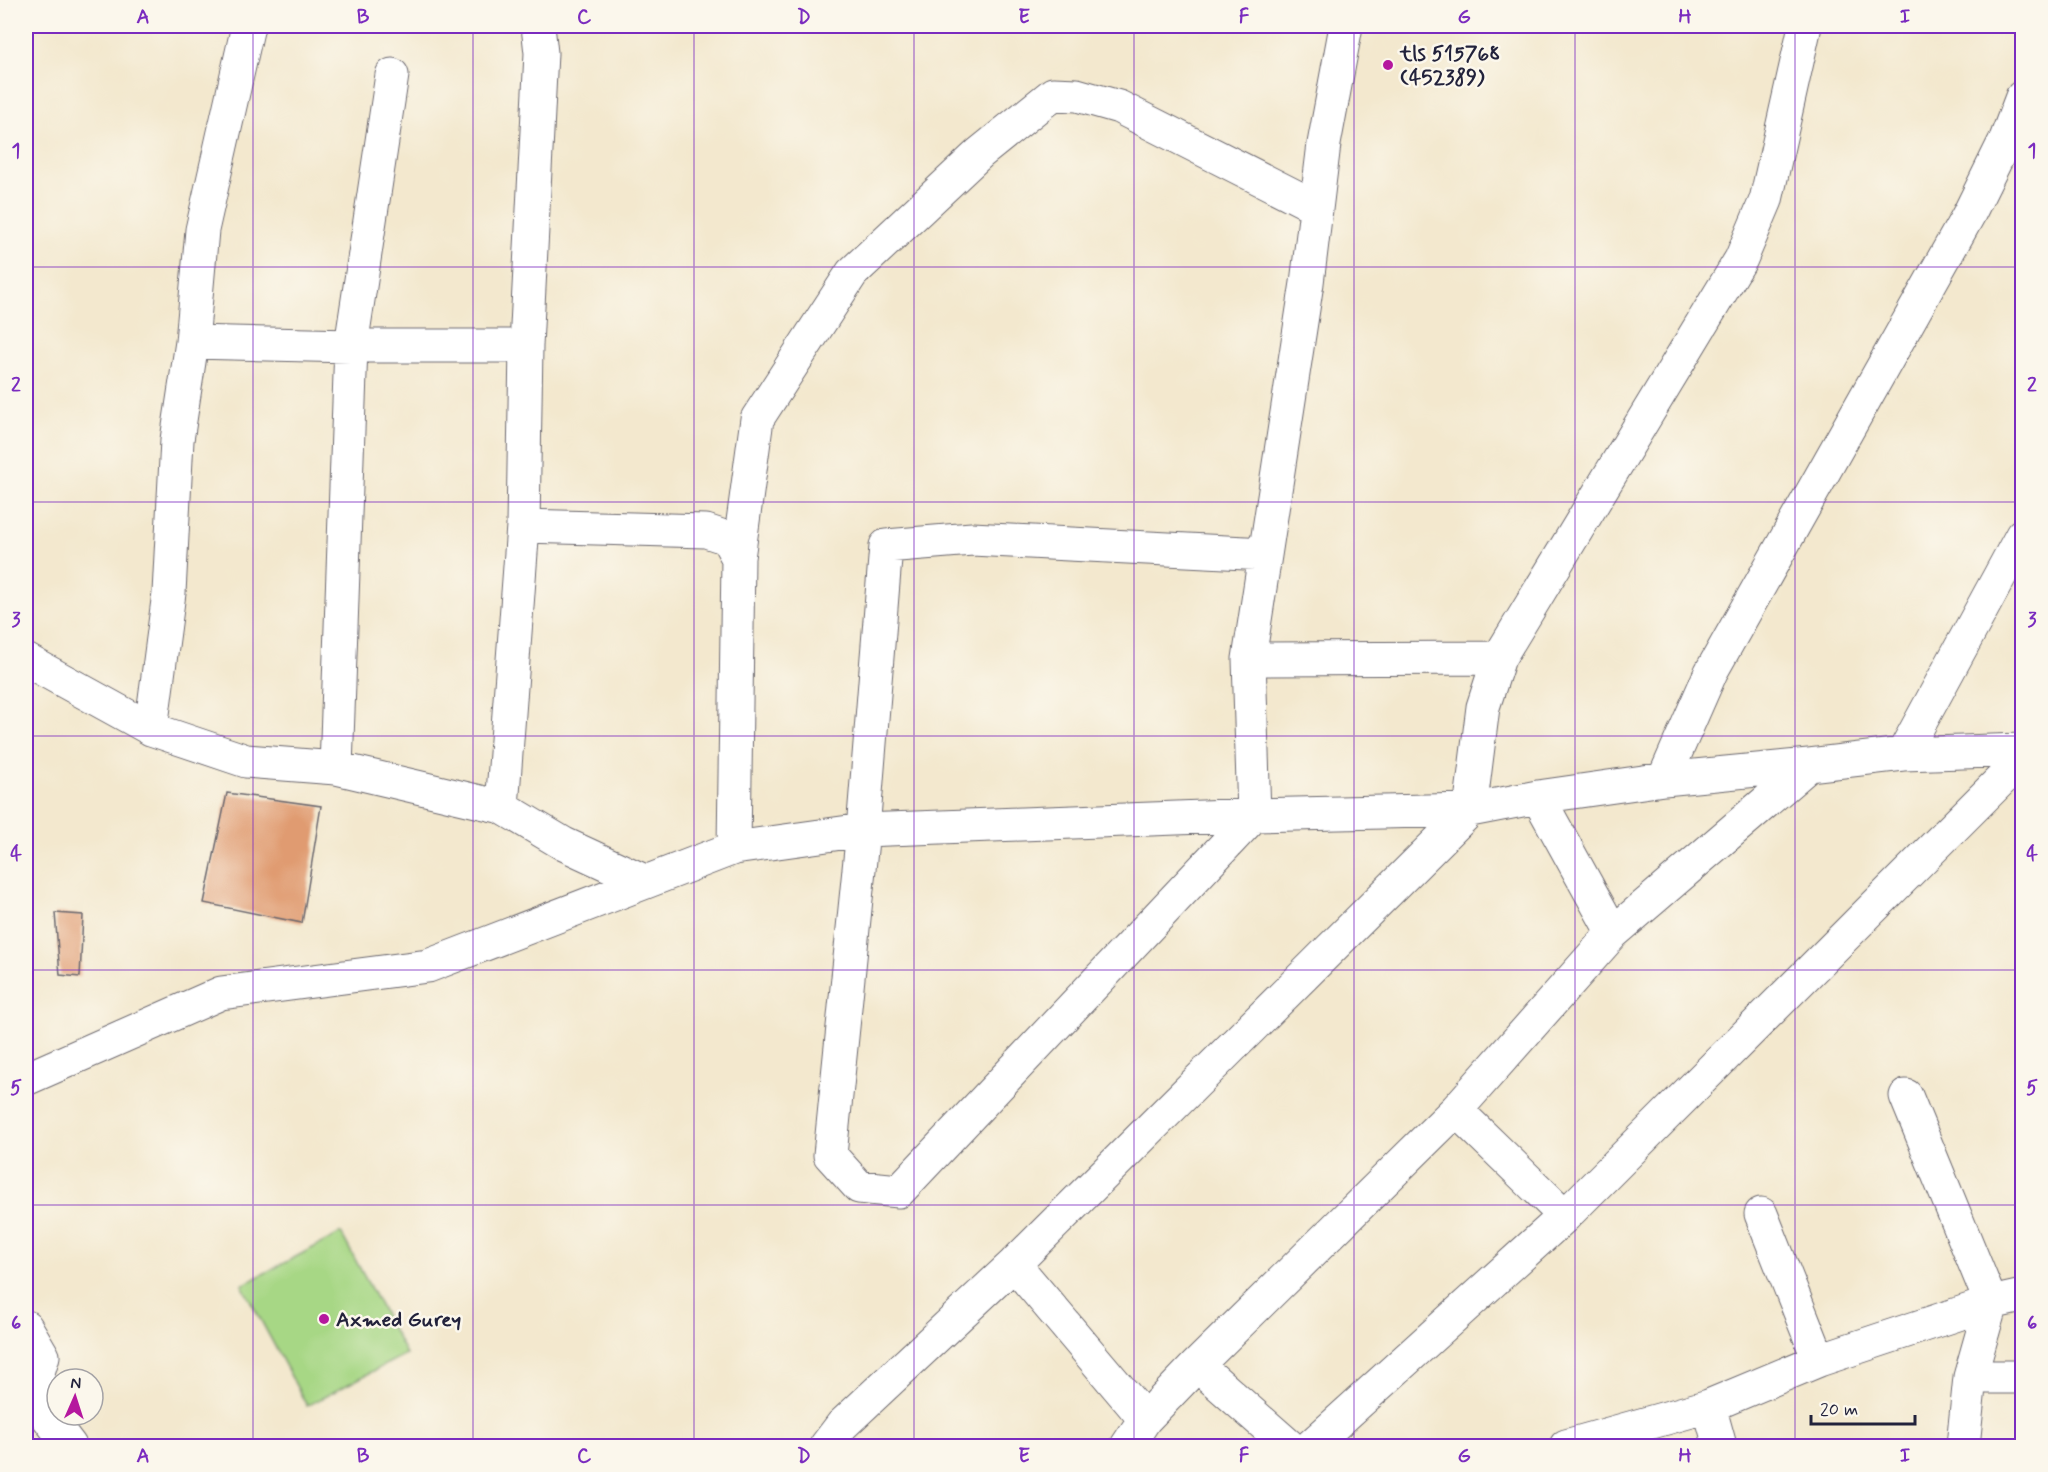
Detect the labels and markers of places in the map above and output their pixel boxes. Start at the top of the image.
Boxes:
place label: tls 515768 (452389) [1399,40,1500,92]
marker: tls 515768 (452389) [1381,58,1395,72]
place label: Axmed Gurey [336,1306,462,1334]
marker: Axmed Gurey [317,1312,331,1326]

